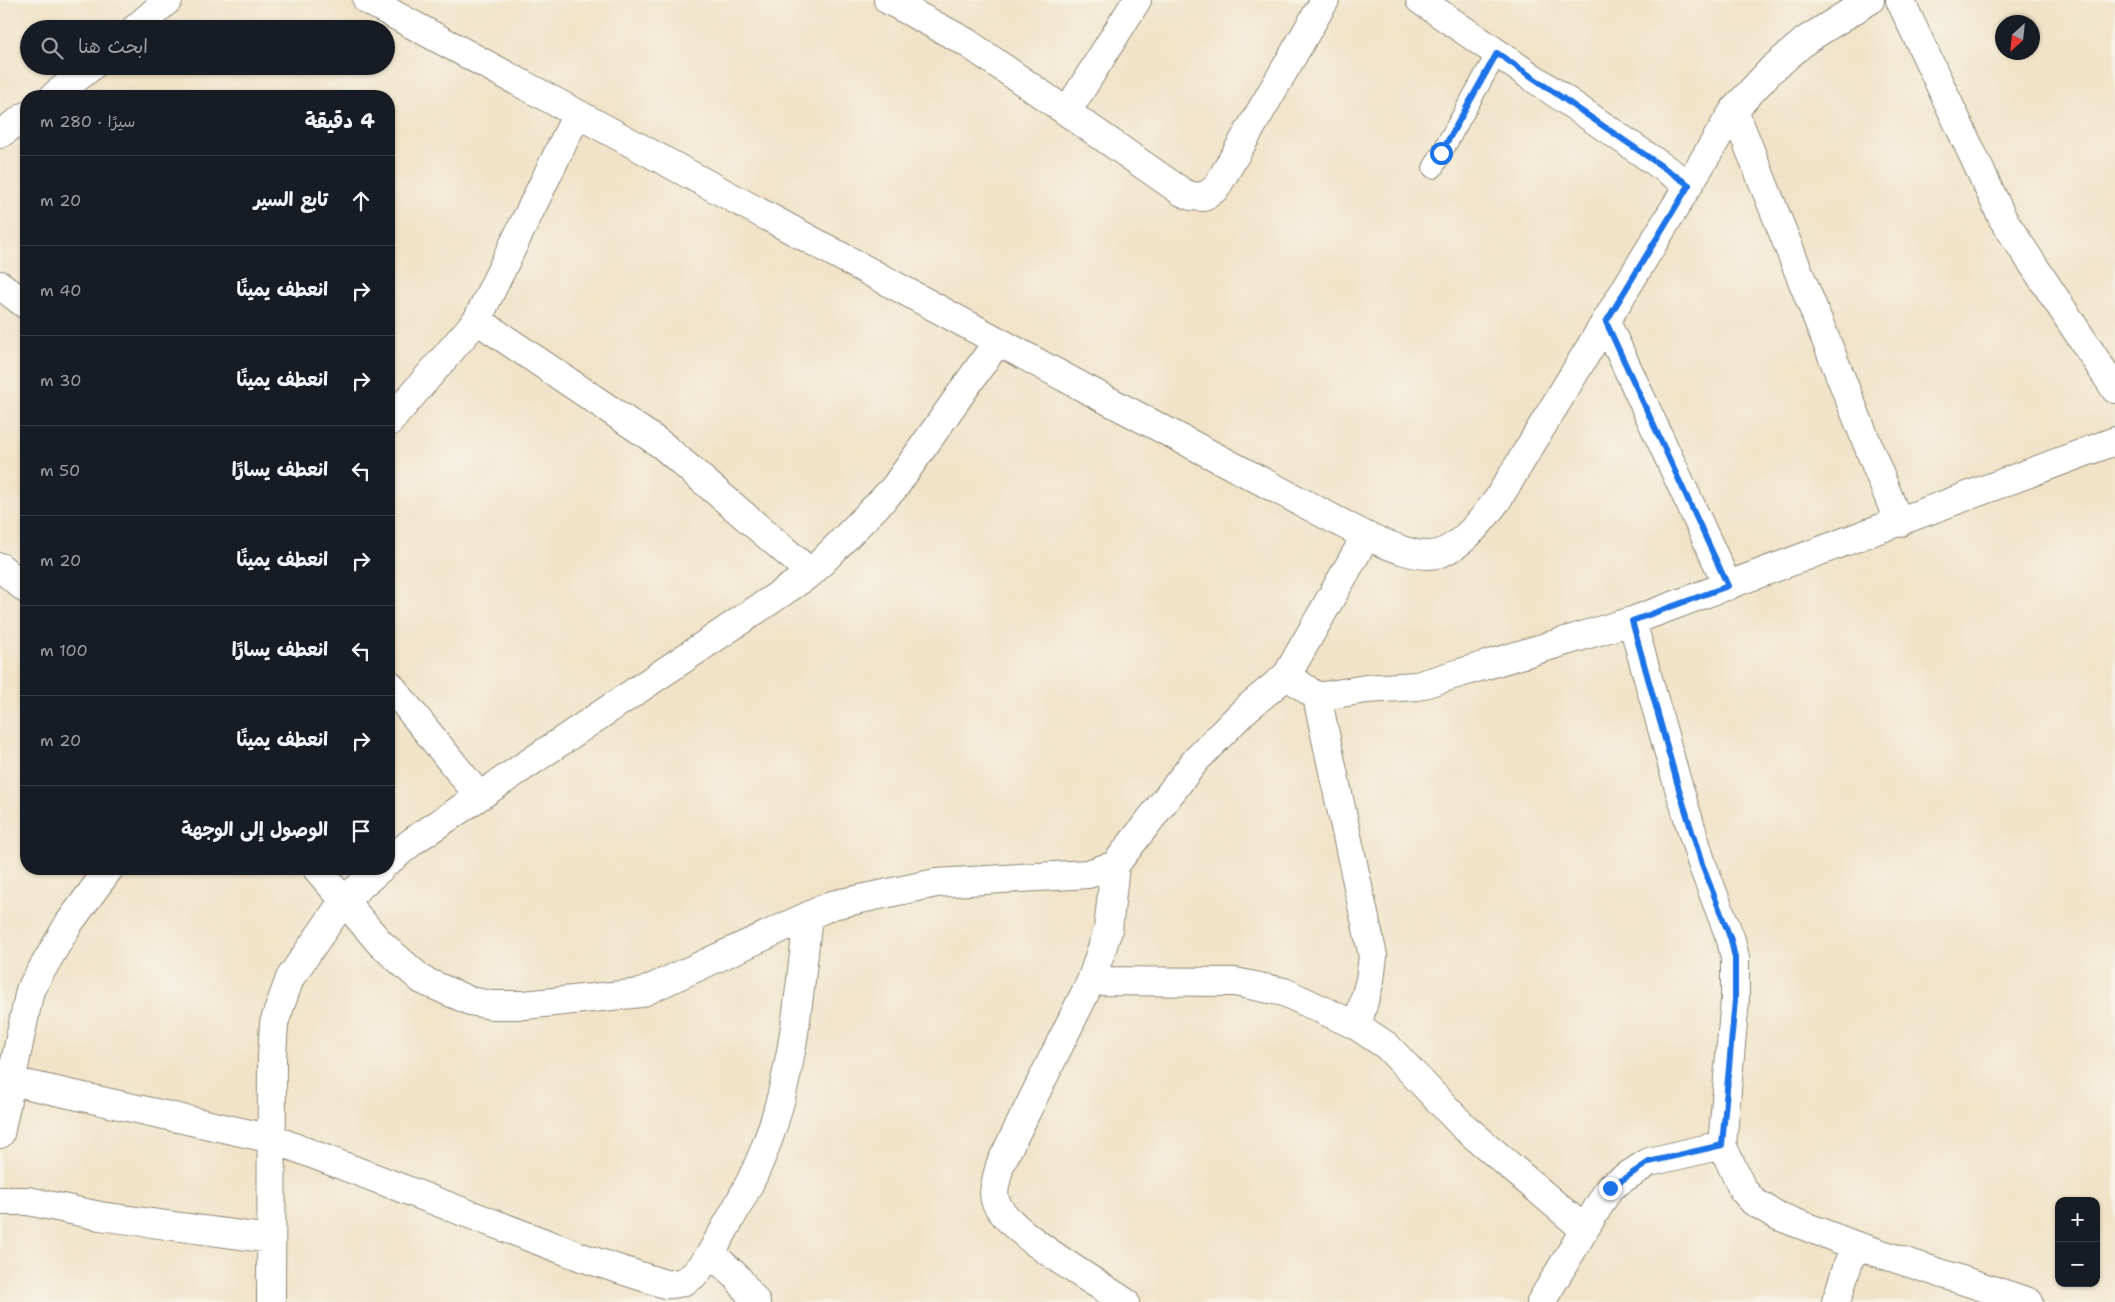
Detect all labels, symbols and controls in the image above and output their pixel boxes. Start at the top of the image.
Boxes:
north arrow [1995,15,2040,60]
search box [20,20,395,75]
icon: search [38,34,66,62]
text: ابحث هنا [78,34,148,59]
text: 4 دقيقة [305,107,375,135]
text: سيرًا · 280 m [40,111,135,132]
route start [1430,142,1453,165]
text: تابع السير [254,187,328,212]
icon: ahead [347,187,375,215]
text: 20 m [40,190,81,211]
text: انعطف يمينًا [237,277,328,302]
icon: right [347,277,375,305]
text: 40 m [40,280,82,301]
text: انعطف يمينًا [237,367,328,392]
icon: right [347,367,375,395]
text: 30 m [40,370,81,391]
text: انعطف يسارًا [232,457,328,482]
icon: left [347,457,375,485]
text: 50 m [40,460,80,481]
text: انعطف يمينًا [237,547,328,572]
icon: right [347,547,375,575]
text: 20 m [40,550,81,571]
text: انعطف يسارًا [232,637,328,662]
icon: left [347,637,375,665]
text: 100 m [40,640,88,661]
text: انعطف يمينًا [237,727,328,752]
icon: right [347,727,375,755]
text: 20 m [40,730,81,751]
text: الوصول إلى الوجهة [181,817,328,842]
icon: arrive [347,817,375,845]
route end [1599,1177,1622,1200]
map controls [2055,1197,2100,1287]
button: + [2055,1197,2100,1242]
button: − [2055,1242,2100,1287]

